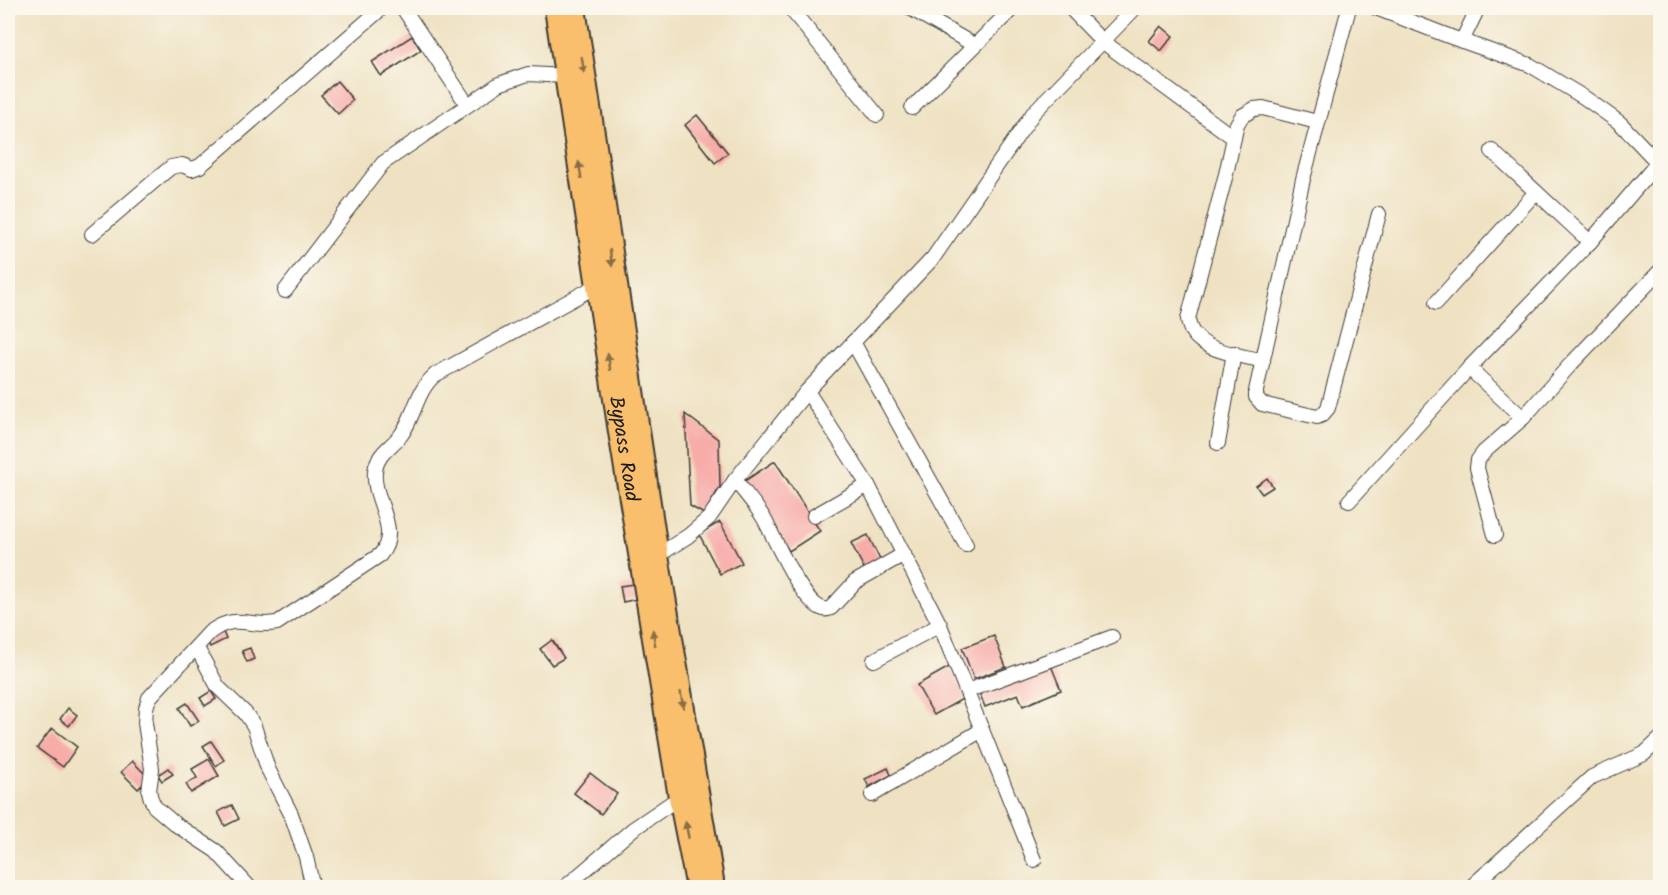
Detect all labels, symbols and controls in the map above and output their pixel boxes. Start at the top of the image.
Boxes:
one-way arrow [578,56,587,75]
one-way arrow [576,160,585,179]
one-way arrow [607,249,616,268]
one-way arrow [605,353,614,372]
street label: Bypass Road [599,394,647,505]
one-way arrow [649,628,658,647]
one-way arrow [678,690,687,709]
one-way arrow [682,820,691,839]

